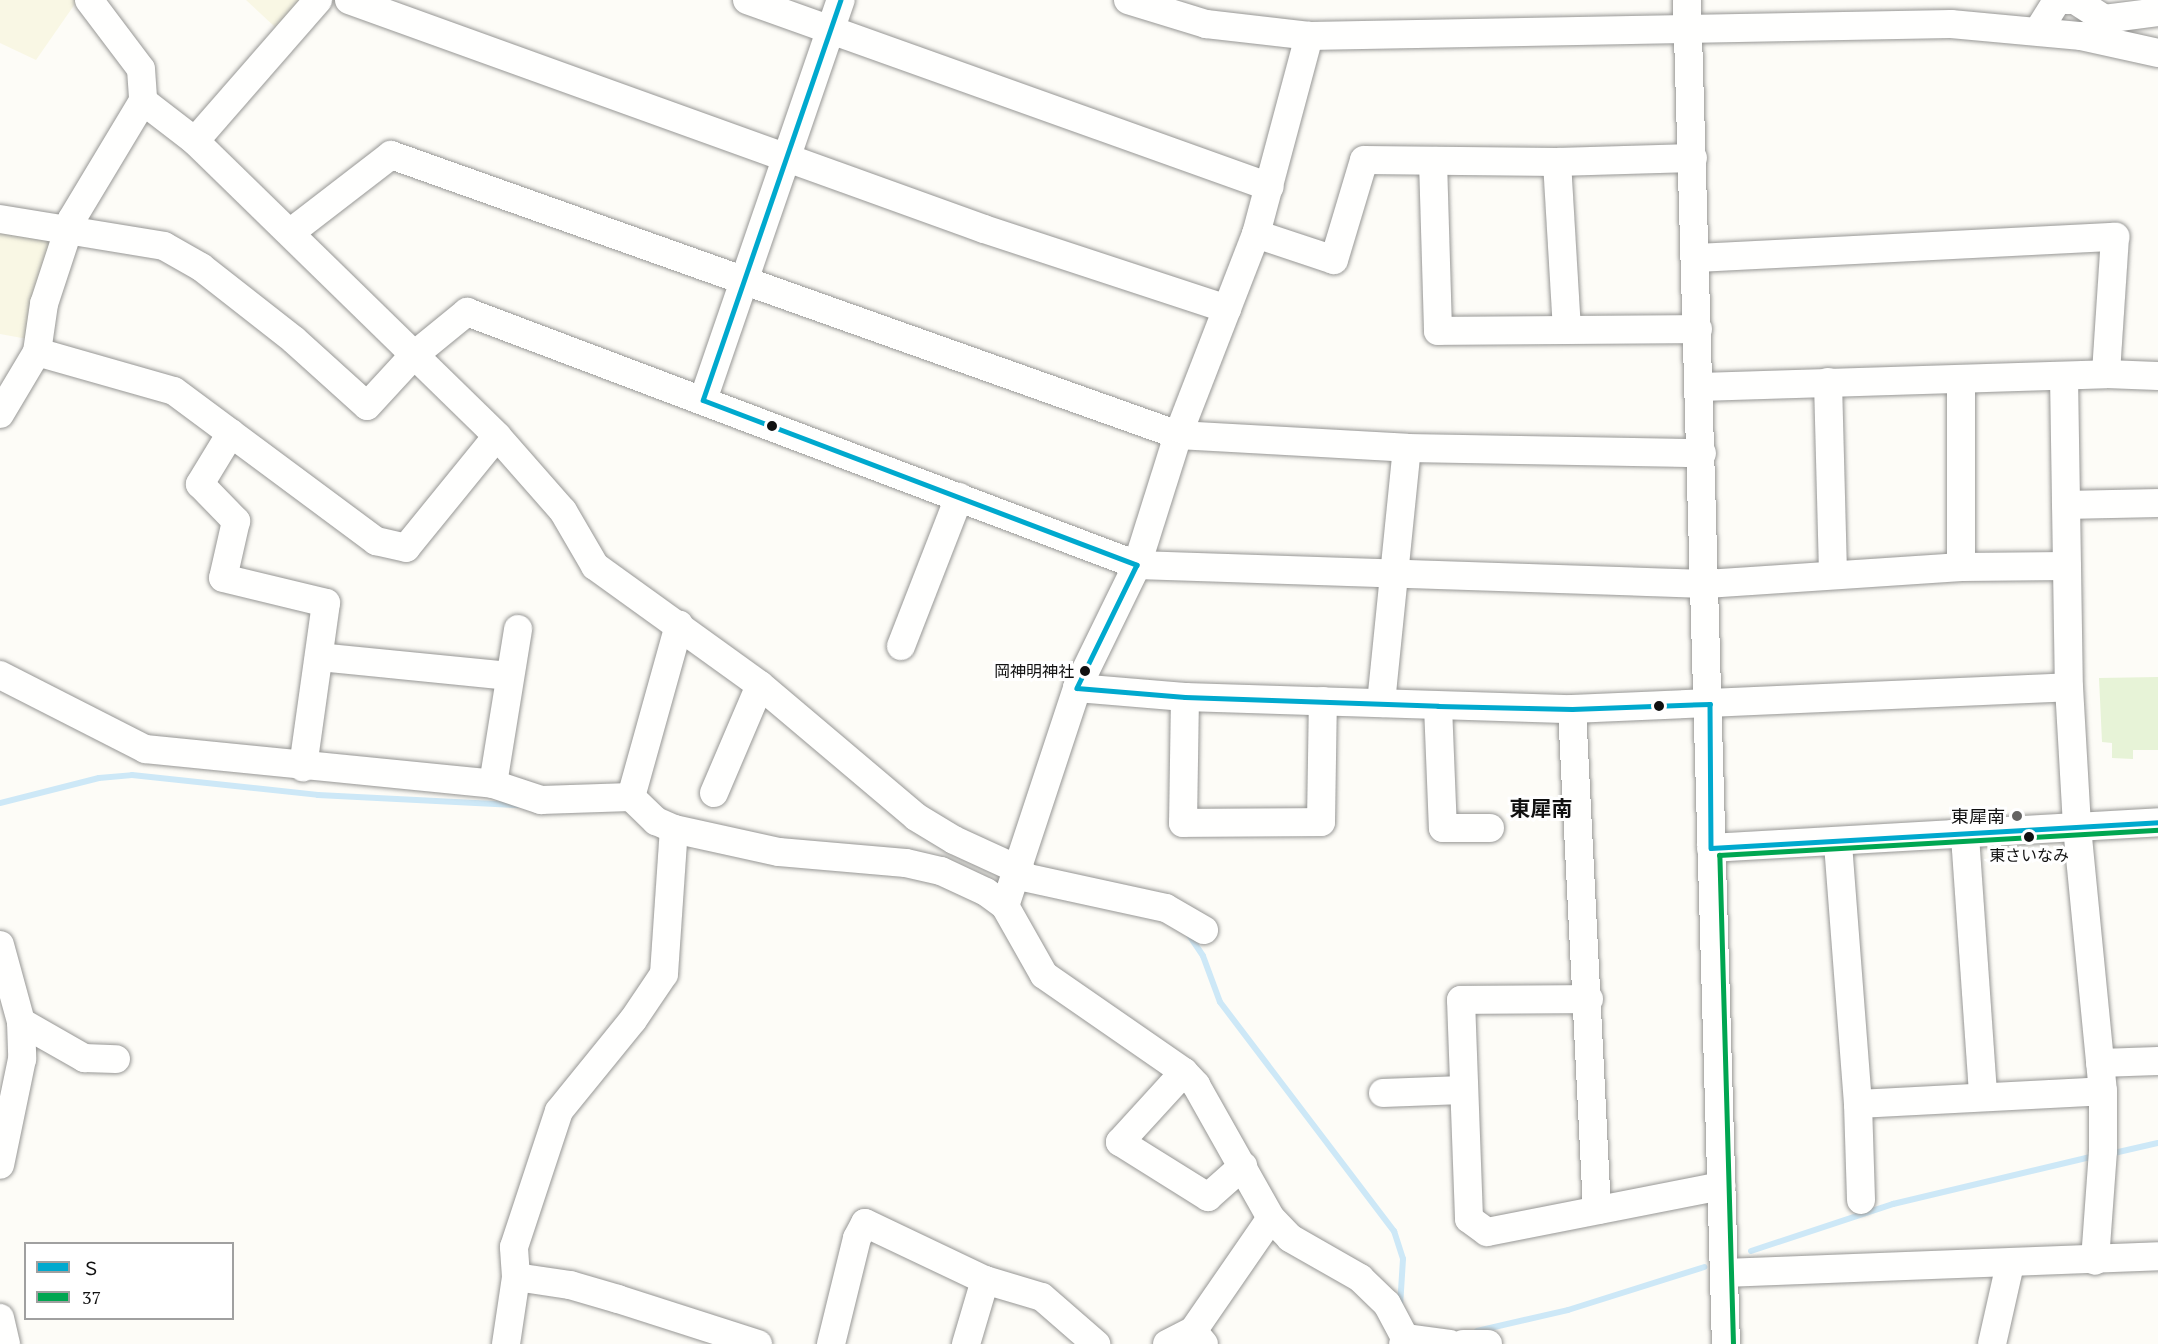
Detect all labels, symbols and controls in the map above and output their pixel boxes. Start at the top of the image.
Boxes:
unlabelled marker [766,420,778,432]
place label: 岡神明神社 [994,661,1074,681]
marker: 岡神明神社 [1079,665,1091,677]
unlabelled marker [1653,700,1665,712]
district label: 東犀南 [1510,795,1572,821]
place label: 東犀南 [1951,805,2005,827]
marker: 東犀南 [2010,809,2024,823]
marker: 東さいなみ [2023,831,2035,843]
place label: 東さいなみ [1989,845,2069,865]
legend [24,1242,234,1320]
text: Ｓ [82,1256,100,1280]
text: 37 [82,1285,101,1309]

